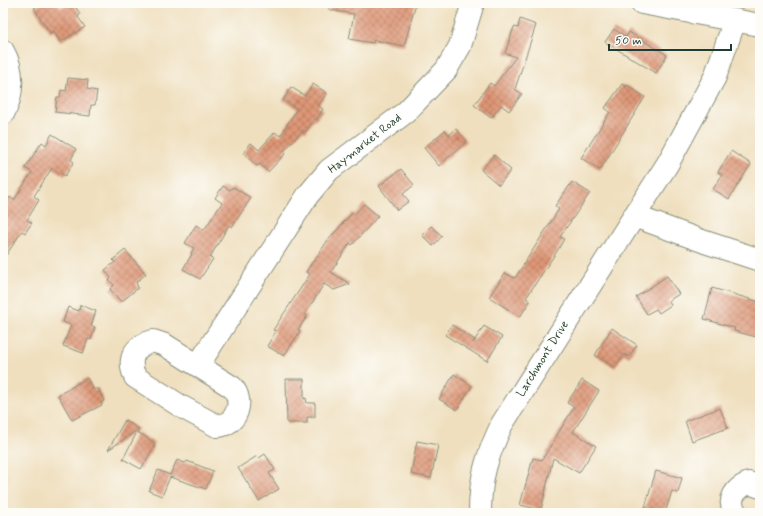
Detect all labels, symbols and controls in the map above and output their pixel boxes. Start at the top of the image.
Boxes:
scale bar [609,26,731,52]
text: 50 m [615,33,642,49]
street label: Haymarket Road [325,110,405,178]
street label: Larchmont Drive [513,318,573,400]

